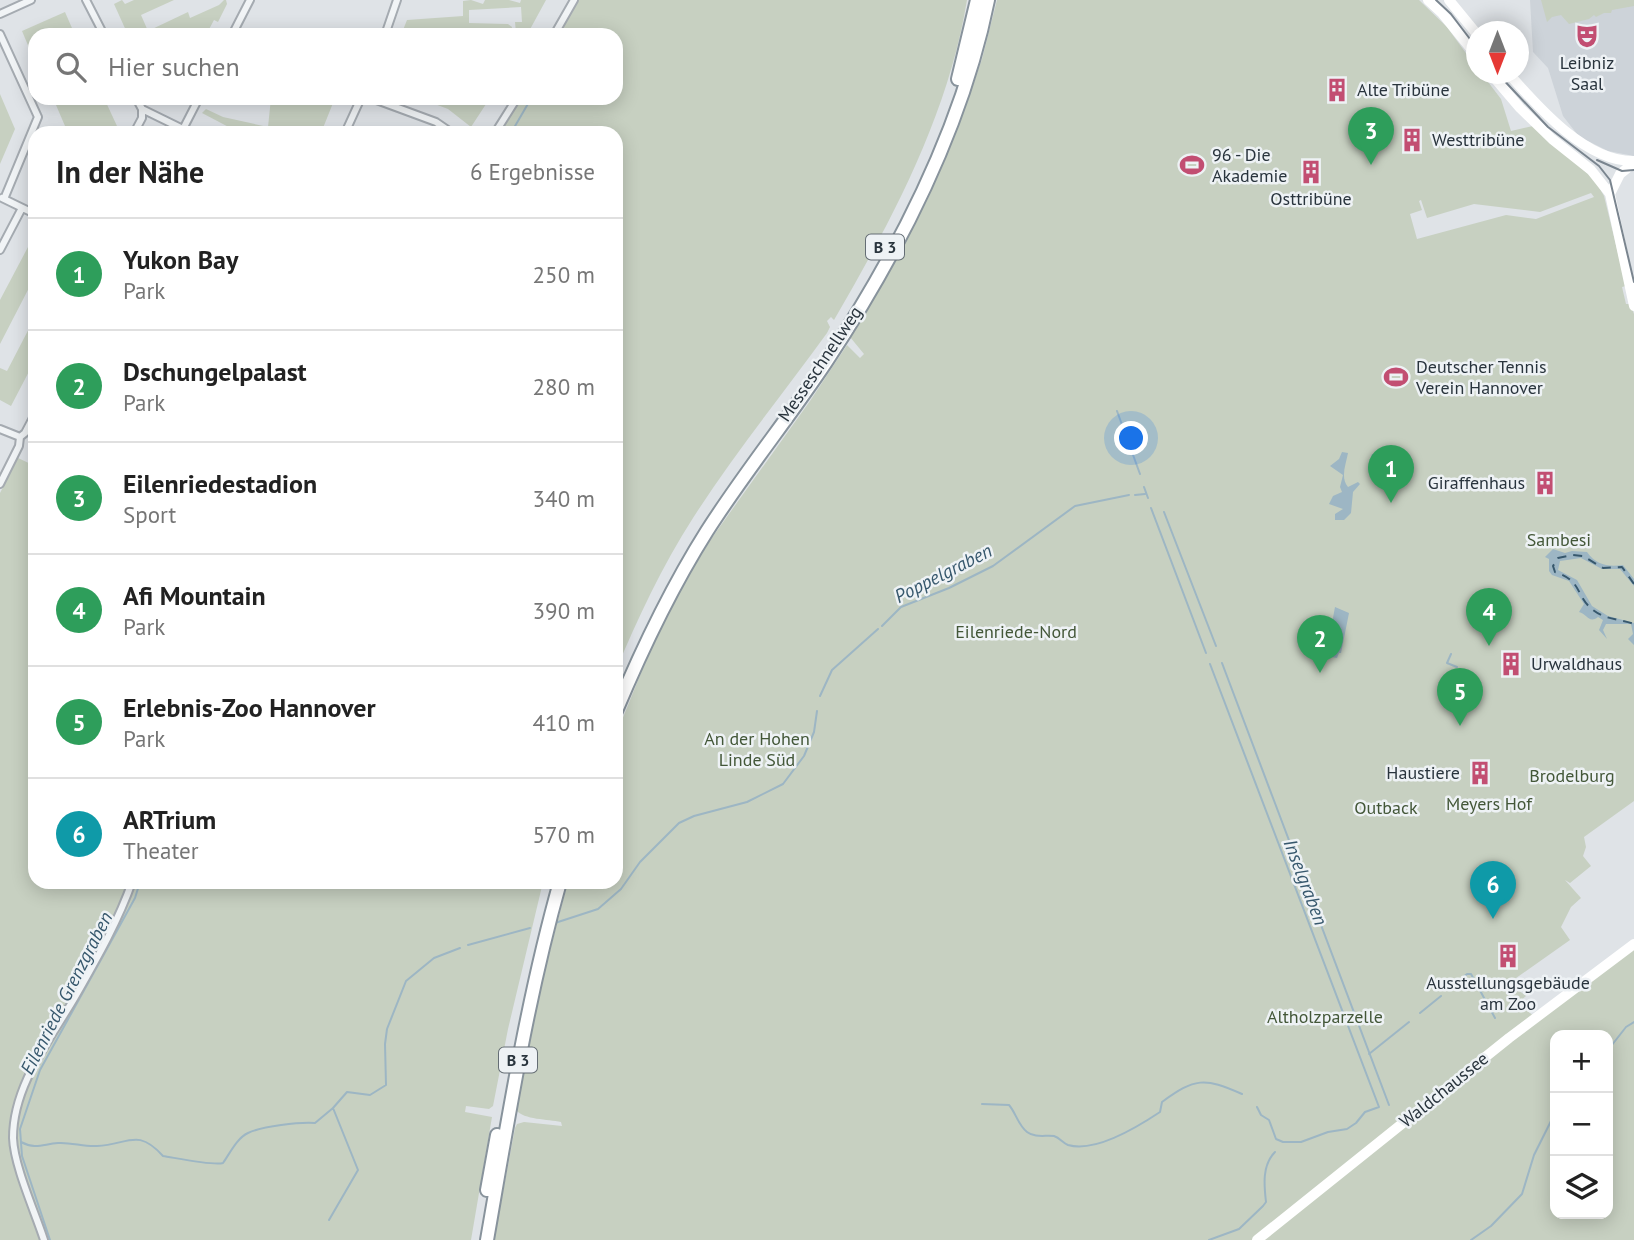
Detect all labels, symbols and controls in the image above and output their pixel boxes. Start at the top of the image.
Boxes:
north arrow [1466,21,1529,84]
theatre icon: Leibniz Saal [1573,22,1601,50]
search box [28,28,623,105]
icon: search [52,48,90,86]
text: Hier suchen [108,50,240,83]
place label: Leibniz Saal [1560,51,1614,95]
building icon: Alte Tribüne [1323,76,1351,104]
place label: Alte Tribüne [1357,78,1450,101]
pin: 3 [1348,107,1394,165]
building icon: Westtribüne [1398,126,1426,154]
place label: Westtribüne [1432,128,1524,151]
place label: 96 - Die Akademie [1212,143,1288,187]
sports icon: 96 - Die Akademie [1178,151,1206,179]
text: In der Nähe [56,152,204,191]
text: 6 Ergebnisse [470,157,595,186]
building icon: Osttribüne [1297,158,1325,186]
place label: Osttribüne [1270,187,1352,210]
road number: B 3 [866,234,904,260]
text: Yukon Bay [123,243,238,276]
text: 1 [72,260,86,289]
text: 250 m [533,260,595,289]
text: Park [123,276,165,305]
street label: Messeschnellweg [772,302,867,426]
text: Dschungelpalast [123,355,307,388]
place label: Deutscher Tennis Verein Hannover [1415,355,1547,399]
sports icon: Deutscher Tennis Verein Hannover [1382,363,1410,391]
text: 2 [72,372,86,401]
text: 280 m [533,372,595,401]
text: Park [123,388,165,417]
your location [1114,421,1148,455]
pin: 1 [1368,445,1414,503]
text: Eilenriedestadion [123,467,317,500]
building icon: Giraffenhaus [1531,469,1559,497]
place label: Giraffenhaus [1428,471,1525,494]
text: 3 [72,484,86,513]
text: 340 m [533,484,595,513]
text: Sport [123,500,176,529]
park label: Sambesi [1527,528,1591,551]
water label: Poppelgraben [890,538,996,608]
text: Afi Mountain [123,579,266,612]
pin: 4 [1466,588,1512,646]
text: 4 [72,596,86,625]
text: 390 m [533,596,595,625]
text: Park [123,612,165,641]
pin: 2 [1297,615,1343,673]
park label: Eilenriede-Nord [955,620,1077,643]
building icon: Urwaldhaus [1497,650,1525,678]
place label: Urwaldhaus [1531,652,1622,675]
pin: 5 [1437,668,1483,726]
text: Erlebnis-Zoo Hannover [123,691,376,724]
text: 5 [72,708,86,737]
text: 410 m [533,708,595,737]
text: Park [123,724,165,753]
park label: An der Hohen Linde Süd [704,727,810,771]
building icon: Haustiere [1466,759,1494,787]
place label: Haustiere [1386,761,1460,784]
park label: Brodelburg [1529,764,1615,787]
park label: Meyers Hof [1446,792,1533,815]
park label: Outback [1354,796,1418,819]
text: ARTrium [123,803,216,836]
text: 6 [72,820,86,849]
text: 570 m [533,820,595,849]
text: Theater [123,836,199,865]
water label: Inselgraben [1279,836,1333,929]
pin: 6 [1470,861,1516,919]
water label: Eilenriede Grenzgraben [15,908,117,1078]
building icon: Ausstellungsgebäude am Zoo [1494,942,1522,970]
place label: Ausstellungsgebäude am Zoo [1426,971,1590,1015]
park label: Altholzparzelle [1267,1005,1383,1028]
map controls [1550,1030,1613,1219]
button: + [1550,1030,1613,1093]
street label: Waldchaussee [1395,1047,1493,1132]
road number: B 3 [499,1048,537,1072]
button: − [1550,1093,1613,1156]
button: layers [1550,1156,1613,1219]

